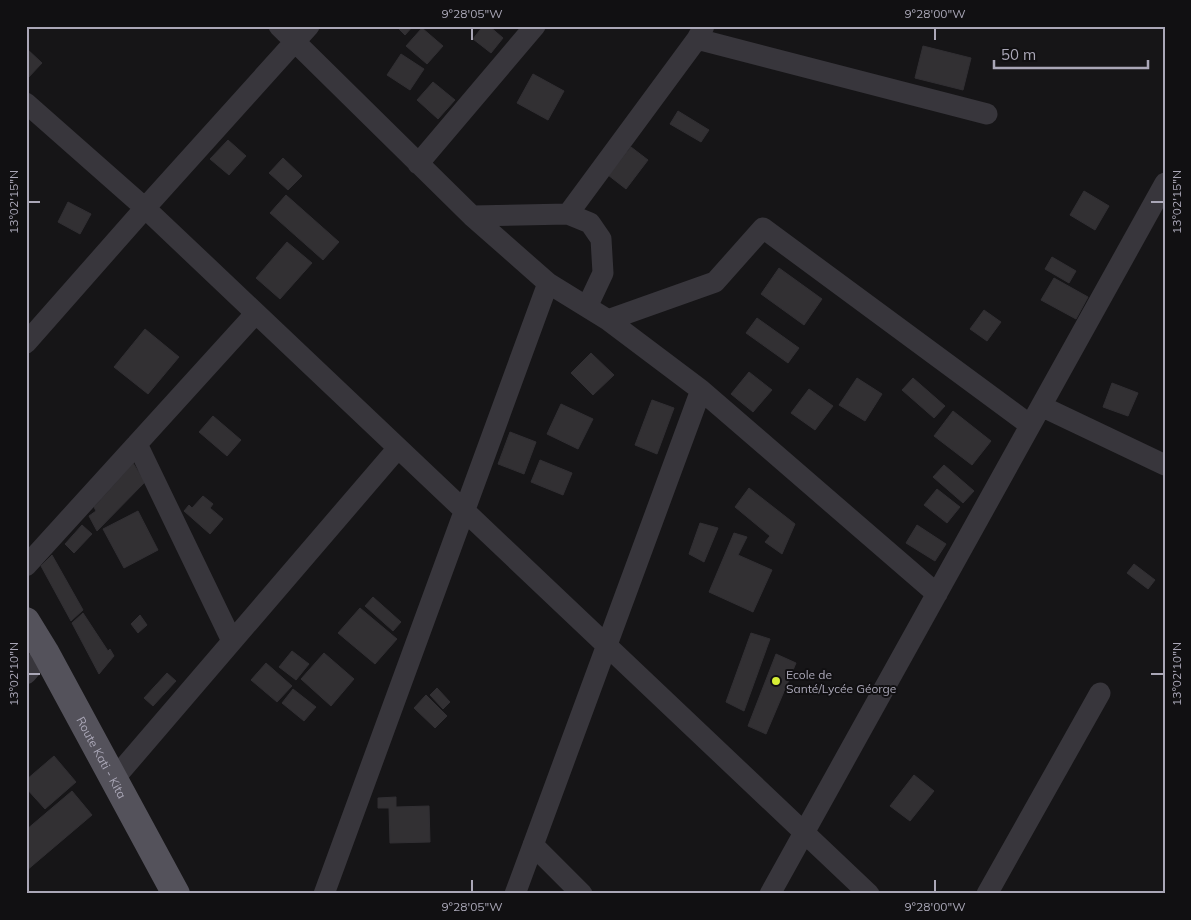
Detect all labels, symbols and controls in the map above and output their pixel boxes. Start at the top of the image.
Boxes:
text: 9°28'05"W [441,6,503,21]
text: 9°28'00"W [904,6,966,21]
scale bar [994,38,1147,70]
text: 50 m [1001,45,1036,64]
text: 13°02'15"N [6,170,21,234]
text: 13°02'15"N [1169,170,1184,234]
text: 13°02'10"N [6,642,21,706]
text: 13°02'10"N [1169,642,1184,706]
place label: Ecole de Santé/Lycée Géorge [786,667,896,696]
marker: Ecole de Santé/Lycée Géorge [770,675,782,687]
street label: Route Kati - Kita [74,714,130,801]
text: 9°28'05"W [441,899,503,914]
text: 9°28'00"W [904,899,966,914]

